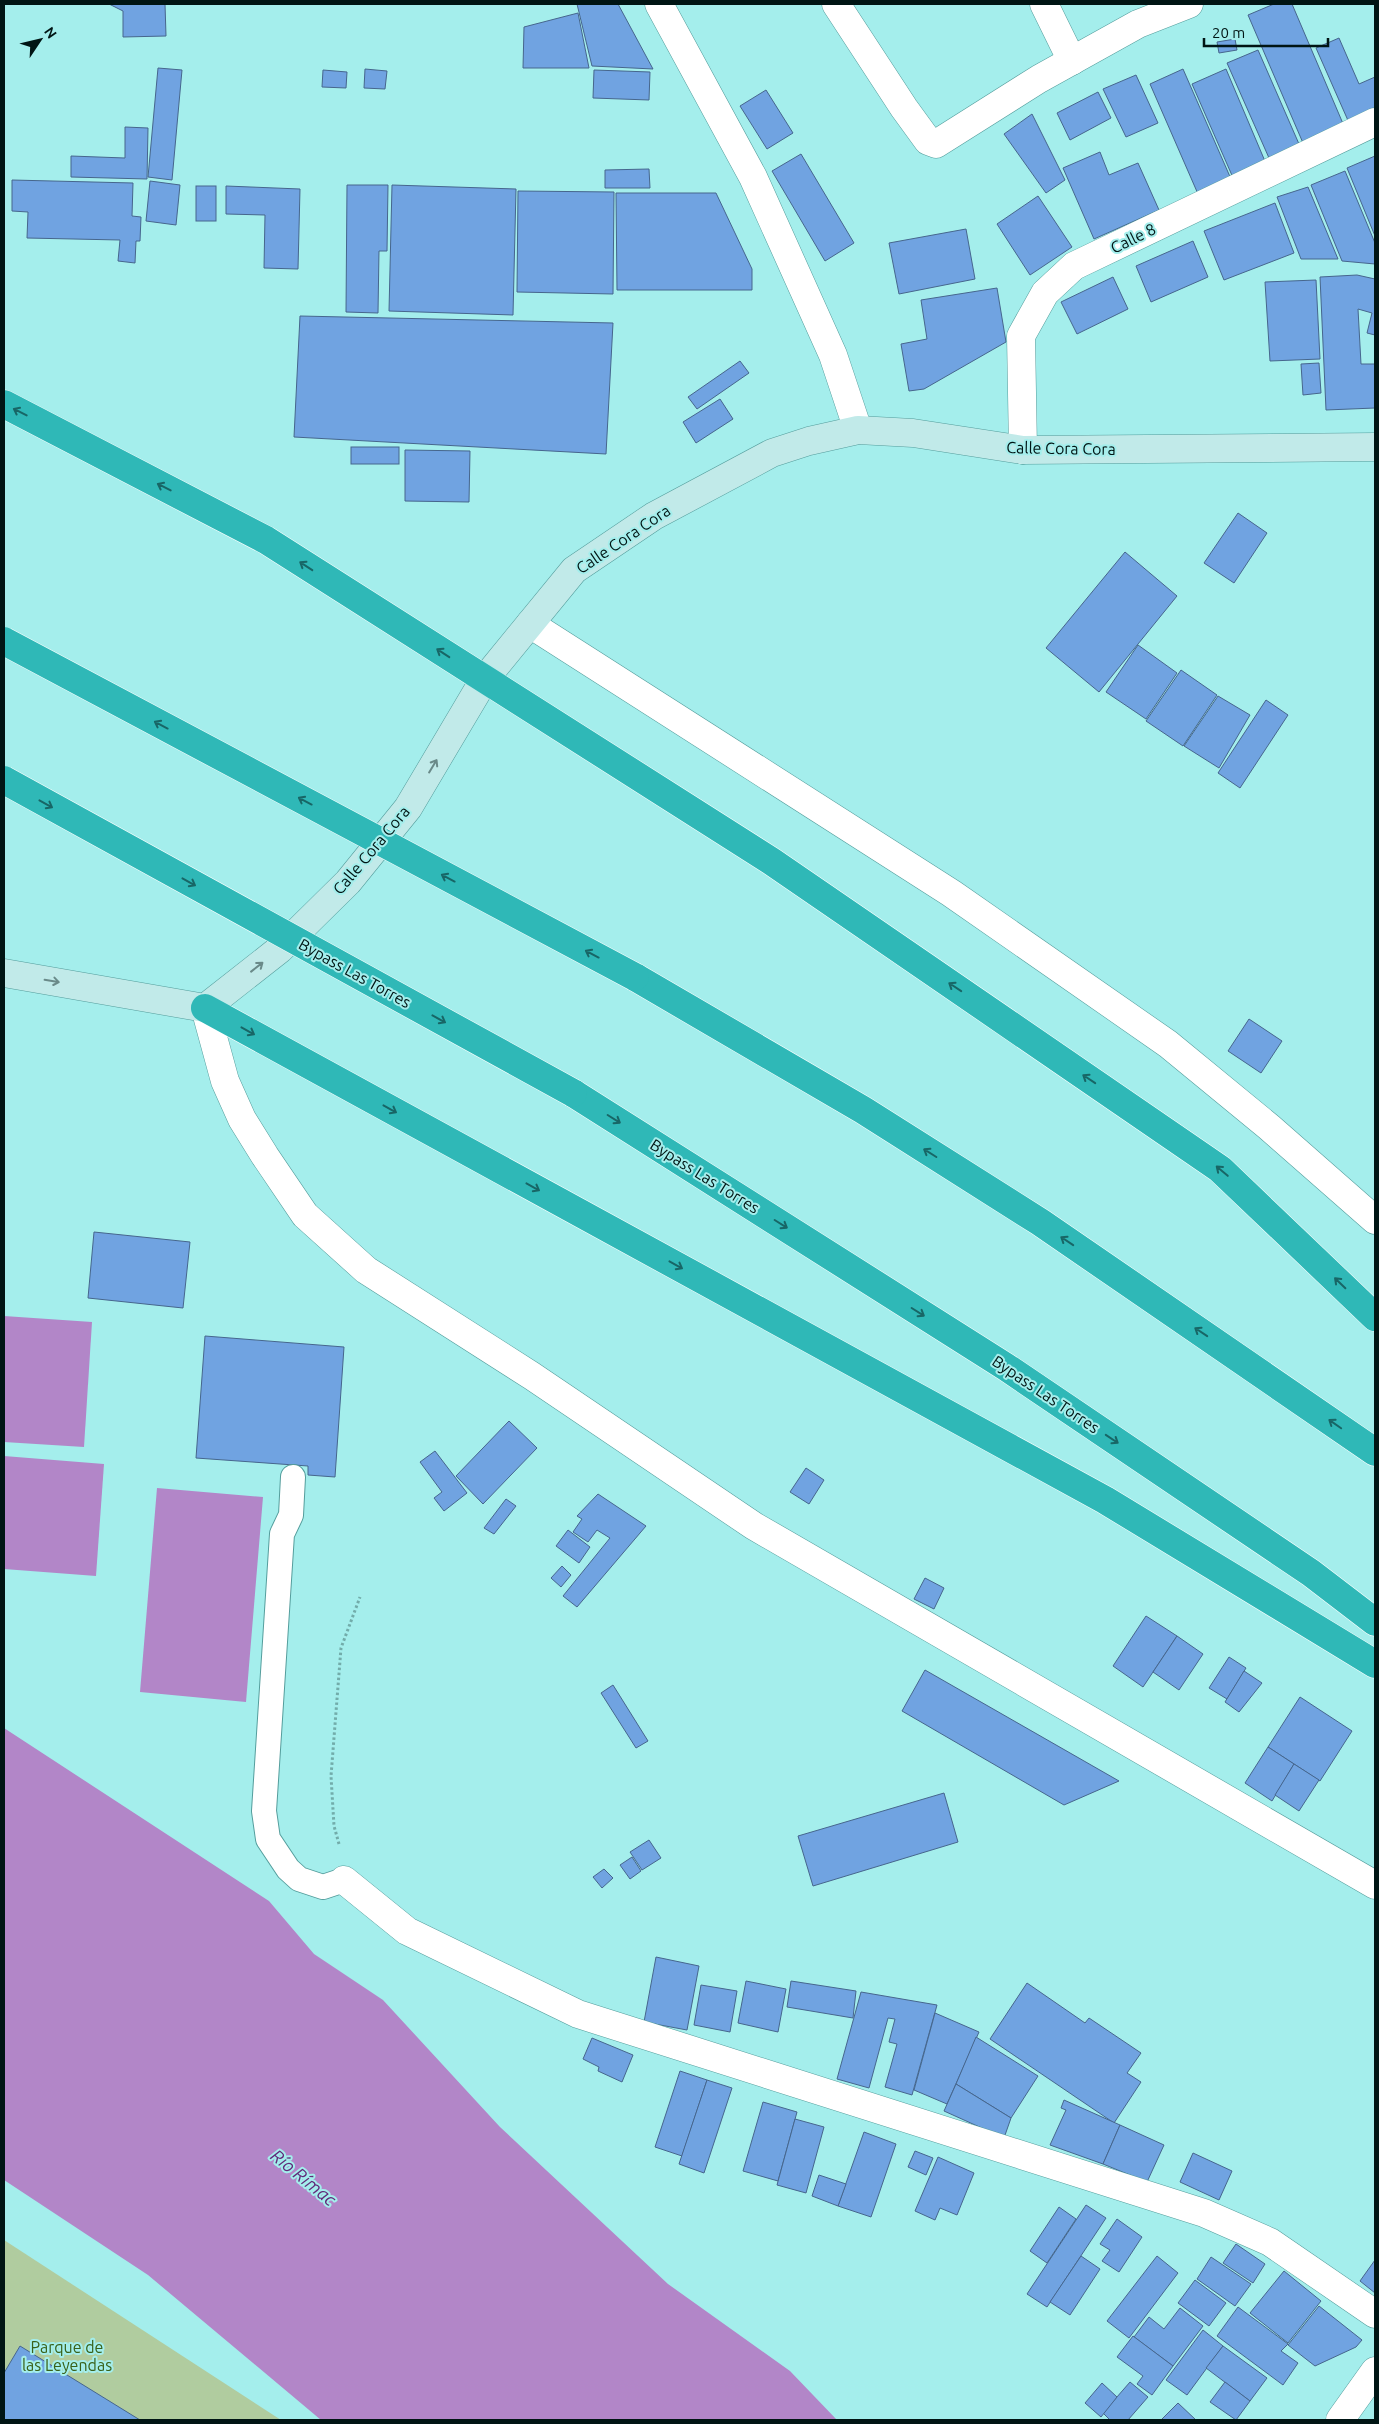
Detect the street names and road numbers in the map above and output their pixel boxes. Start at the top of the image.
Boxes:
street label: Calle 8 [1108,219,1158,257]
street label: Calle Cora Cora [1006,438,1116,458]
street label: Calle Cora Cora [573,501,673,577]
street label: Calle Cora Cora [329,802,413,898]
street label: Bypass Las Torres [296,935,414,1011]
street label: Bypass Las Torres [647,1135,763,1217]
street label: Bypass Las Torres [989,1351,1103,1437]

